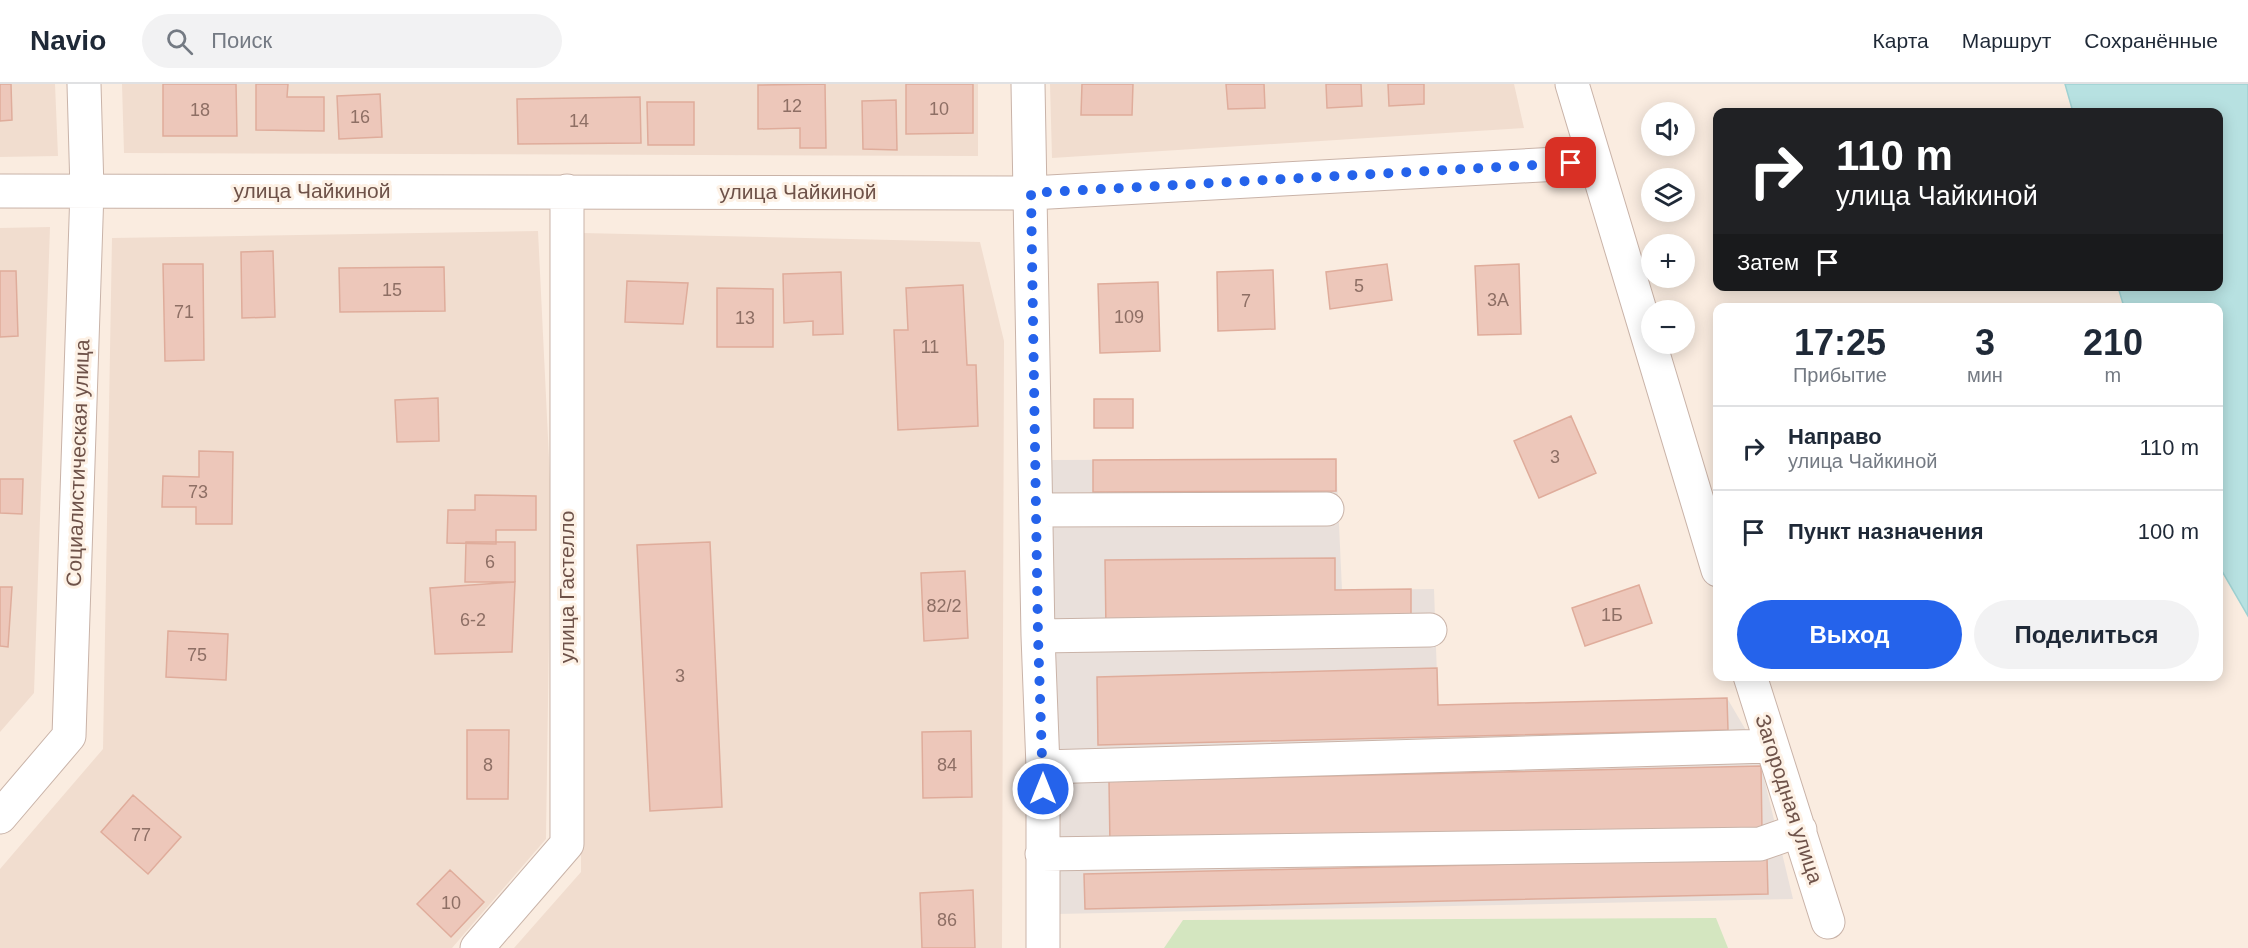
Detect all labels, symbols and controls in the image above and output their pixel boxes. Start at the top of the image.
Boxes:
search box [142,14,562,68]
text: Navio [30,25,106,56]
icon: search [163,25,196,58]
text: Поиск [211,28,272,53]
text: Карта [1873,29,1929,52]
text: Маршрут [1962,29,2051,52]
text: Сохранённые [2084,29,2218,52]
house number: 12 [782,96,802,116]
house number: 10 [929,99,949,119]
house number: 18 [190,100,210,120]
map controls [1641,102,1695,354]
button: sound [1641,102,1695,156]
house number: 16 [350,107,370,127]
house number: 14 [569,111,589,131]
icon: right [1737,132,1815,210]
text: 110 m [1836,132,1953,179]
pin [1545,137,1596,188]
icon: arrive [1554,146,1587,179]
button: layers [1641,168,1695,222]
street label: улица Чайкиной [234,179,390,202]
street label: улица Чайкиной [720,180,876,203]
text: улица Чайкиной [1836,181,2038,211]
button: + [1641,234,1695,288]
icon: arrive [1811,246,1844,279]
text: Затем [1737,250,1799,275]
house number: 5 [1354,276,1364,296]
house number: 15 [382,280,402,300]
house number: 3А [1487,290,1509,310]
house number: 7 [1241,291,1251,311]
button: − [1641,300,1695,354]
house number: 71 [174,302,194,322]
house number: 109 [1114,307,1144,327]
house number: 13 [735,308,755,328]
text: 17:25 [1794,322,1886,363]
text: 3 [1975,322,1995,363]
text: 210 [2083,322,2143,363]
house number: 11 [921,337,939,357]
street label: Социалистическая улица [62,339,93,587]
text: Прибытие [1793,364,1887,386]
text: мин [1967,364,2003,386]
text: m [2105,364,2121,386]
text: Направо [1788,424,1882,449]
icon: right [1737,432,1770,465]
text: 110 m [2139,435,2199,460]
house number: 3 [1550,447,1560,467]
text: улица Чайкиной [1788,450,1937,472]
house number: 73 [188,482,208,502]
street label: улица Гастелло [555,511,578,663]
icon: arrive [1737,516,1770,549]
text: Пункт назначения [1788,519,1984,544]
text: 100 m [2138,519,2199,544]
house number: 6 [485,552,495,572]
house number: 82/2 [926,596,962,616]
button: Выход [1737,600,1962,669]
button: Поделиться [1974,600,2199,669]
house number: 1Б [1601,605,1623,625]
house number: 6-2 [460,610,486,630]
house number: 75 [187,645,207,665]
house number: 3 [675,666,685,686]
street label: Загородная улица [1751,711,1828,887]
house number: 8 [483,755,493,775]
house number: 84 [937,755,957,775]
position arrow [1011,757,1075,821]
house number: 77 [131,825,151,845]
house number: 10 [441,893,461,913]
house number: 86 [937,910,957,930]

